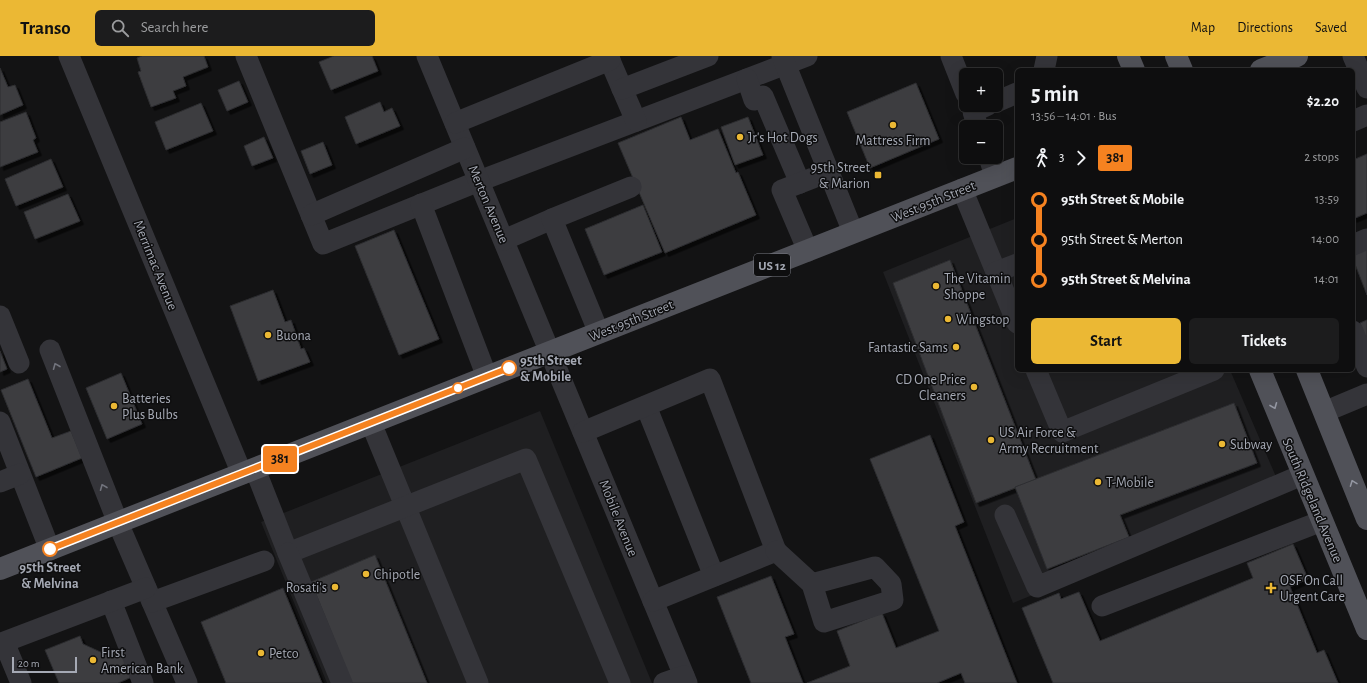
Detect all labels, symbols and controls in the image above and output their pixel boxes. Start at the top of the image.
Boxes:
search box [95,10,375,46]
icon: search [109,17,131,39]
text: Transo [20,19,71,38]
text: Search here [141,20,208,35]
text: Map [1191,21,1215,35]
text: Directions [1237,21,1293,35]
text: Saved [1315,21,1347,35]
map controls [959,68,1003,164]
button: + [959,68,1003,112]
text: 5 min [1031,83,1079,105]
text: $2.20 [1307,94,1339,109]
text: 13:56 – 14:01 · Bus [1031,110,1117,123]
marker: Mattress Firm [888,120,898,130]
button: − [959,120,1003,164]
place label: Jr's Hot Dogs [748,131,818,145]
marker: Jr's Hot Dogs [735,132,745,142]
place label: Mattress Firm [855,134,931,148]
icon: walk [1031,147,1053,169]
icon: forward [1070,147,1092,169]
text: 3 [1059,151,1064,164]
text: 381 [1106,151,1124,165]
text: 2 stops [1304,151,1339,164]
place label: 95th Street & Marion [811,161,871,191]
street label: Merton Avenue [465,163,511,245]
marker: 95th Street & Marion [873,170,883,180]
street label: West 95th Street [889,178,978,225]
text: 95th Street & Mobile [1061,192,1184,207]
text: 13:59 [1315,193,1339,206]
street label: Merrimac Avenue [131,218,180,312]
text: 95th Street & Merton [1061,232,1183,247]
text: 14:00 [1312,233,1339,246]
road number: US 12 [754,254,790,276]
place label: The Vitamin Shoppe [944,272,1011,302]
text: 95th Street & Melvina [1061,272,1191,287]
text: 14:01 [1314,273,1339,286]
marker: The Vitamin Shoppe [931,281,941,291]
street label: West 95th Street [587,297,676,344]
place label: Wingstop [956,313,1009,327]
marker: Wingstop [943,314,953,324]
button: Start [1031,318,1181,364]
button: Tickets [1189,318,1339,364]
place label: Buona [276,329,312,343]
marker: Buona [263,330,273,340]
place label: Fantastic Sams [868,341,948,355]
marker: Fantastic Sams [951,342,961,352]
place label: 95th Street & Mobile [520,354,582,384]
marker: 95th Street & Mobile [501,360,517,376]
one-way arrow [52,362,60,369]
place label: CD One Price Cleaners [896,373,966,403]
unlabelled marker [452,382,464,394]
marker: CD One Price Cleaners [969,382,979,392]
place label: Batteries Plus Bulbs [122,392,178,422]
marker: Batteries Plus Bulbs [109,401,119,411]
one-way arrow [1270,403,1278,410]
place label: US Air Force & Army Recruitment [999,426,1099,456]
marker: US Air Force & Army Recruitment [986,435,996,445]
street label: South Ridgeland Avenue [1280,436,1345,565]
place label: Subway [1230,438,1272,452]
marker: Subway [1217,439,1227,449]
line badge: 381 [257,446,303,472]
text: 381 [271,452,289,466]
place label: T-Mobile [1106,476,1154,490]
marker: T-Mobile [1093,477,1103,487]
street label: Mobile Avenue [596,478,640,559]
one-way arrow [1349,480,1357,487]
one-way arrow [100,483,108,490]
marker: 95th Street & Melvina [42,541,58,557]
place label: 95th Street & Melvina [19,561,81,591]
place label: Chipotle [374,568,420,582]
marker: Chipotle [361,569,371,579]
place label: OSF On Call Urgent Care [1280,574,1345,604]
place label: Rosati's [286,581,327,595]
marker: Rosati's [330,582,340,592]
marker: OSF On Call Urgent Care [1265,582,1277,594]
place label: First American Bank [101,646,184,676]
place label: Petco [269,647,299,661]
marker: Petco [256,648,266,658]
scale bar [12,655,77,674]
marker: First American Bank [88,655,98,665]
text: 20 m [18,658,39,669]

